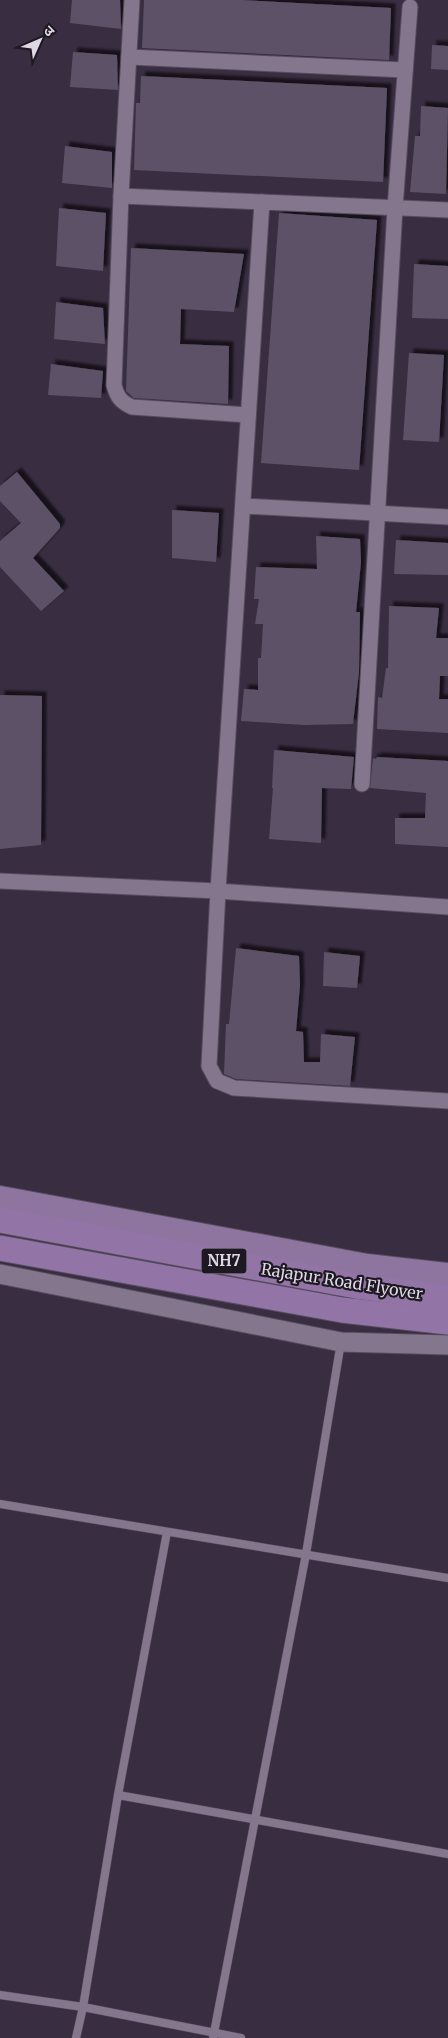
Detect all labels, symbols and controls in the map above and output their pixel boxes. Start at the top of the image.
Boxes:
north arrow [15,15,65,65]
text: उ [40,22,59,41]
road number: NH7 [202,1248,246,1274]
street label: Rajapur Road Flyover [260,1258,424,1304]

